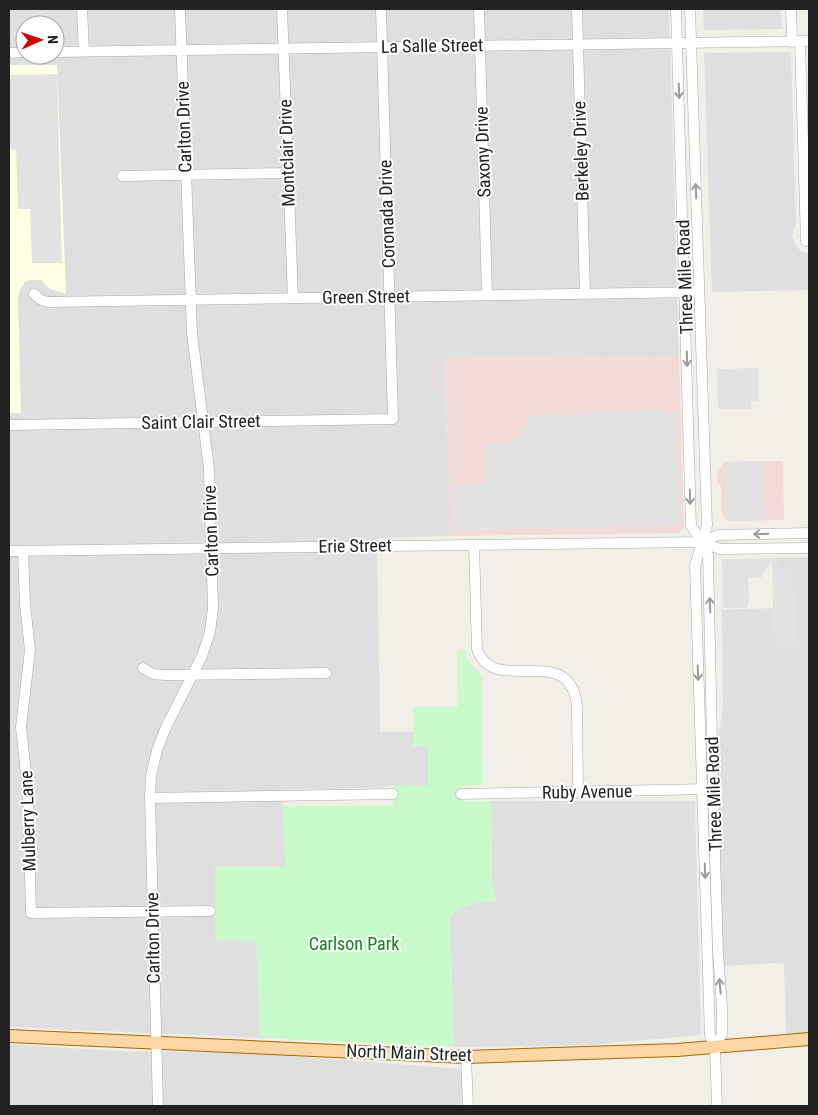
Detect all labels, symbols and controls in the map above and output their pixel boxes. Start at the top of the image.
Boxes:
north arrow [15,15,65,65]
street label: La Salle Street [381,34,483,57]
text: N [45,35,61,44]
street label: Carlton Drive [171,81,196,173]
one-way arrow [674,83,684,99]
street label: Montclair Drive [274,99,299,207]
street label: Berkeley Drive [568,101,593,201]
street label: Saxony Drive [470,106,495,198]
street label: Coronada Drive [374,159,399,269]
one-way arrow [691,183,701,200]
street label: Three Mile Road [672,219,697,335]
street label: Green Street [322,285,410,308]
one-way arrow [682,350,692,366]
street label: Saint Clair Street [141,410,261,433]
street label: Carlton Drive [198,485,223,577]
one-way arrow [686,489,695,505]
one-way arrow [753,529,769,539]
street label: Erie Street [318,534,392,557]
one-way arrow [705,597,714,613]
one-way arrow [694,665,703,681]
street label: Three Mile Road [701,736,726,852]
street label: Mulberry Lane [15,770,40,872]
street label: Ruby Avenue [542,780,632,803]
one-way arrow [700,862,710,878]
street label: Carlton Drive [141,892,164,984]
park label: Carlson Park [309,933,399,954]
one-way arrow [716,978,725,994]
street label: North Main Street [346,1040,472,1065]

